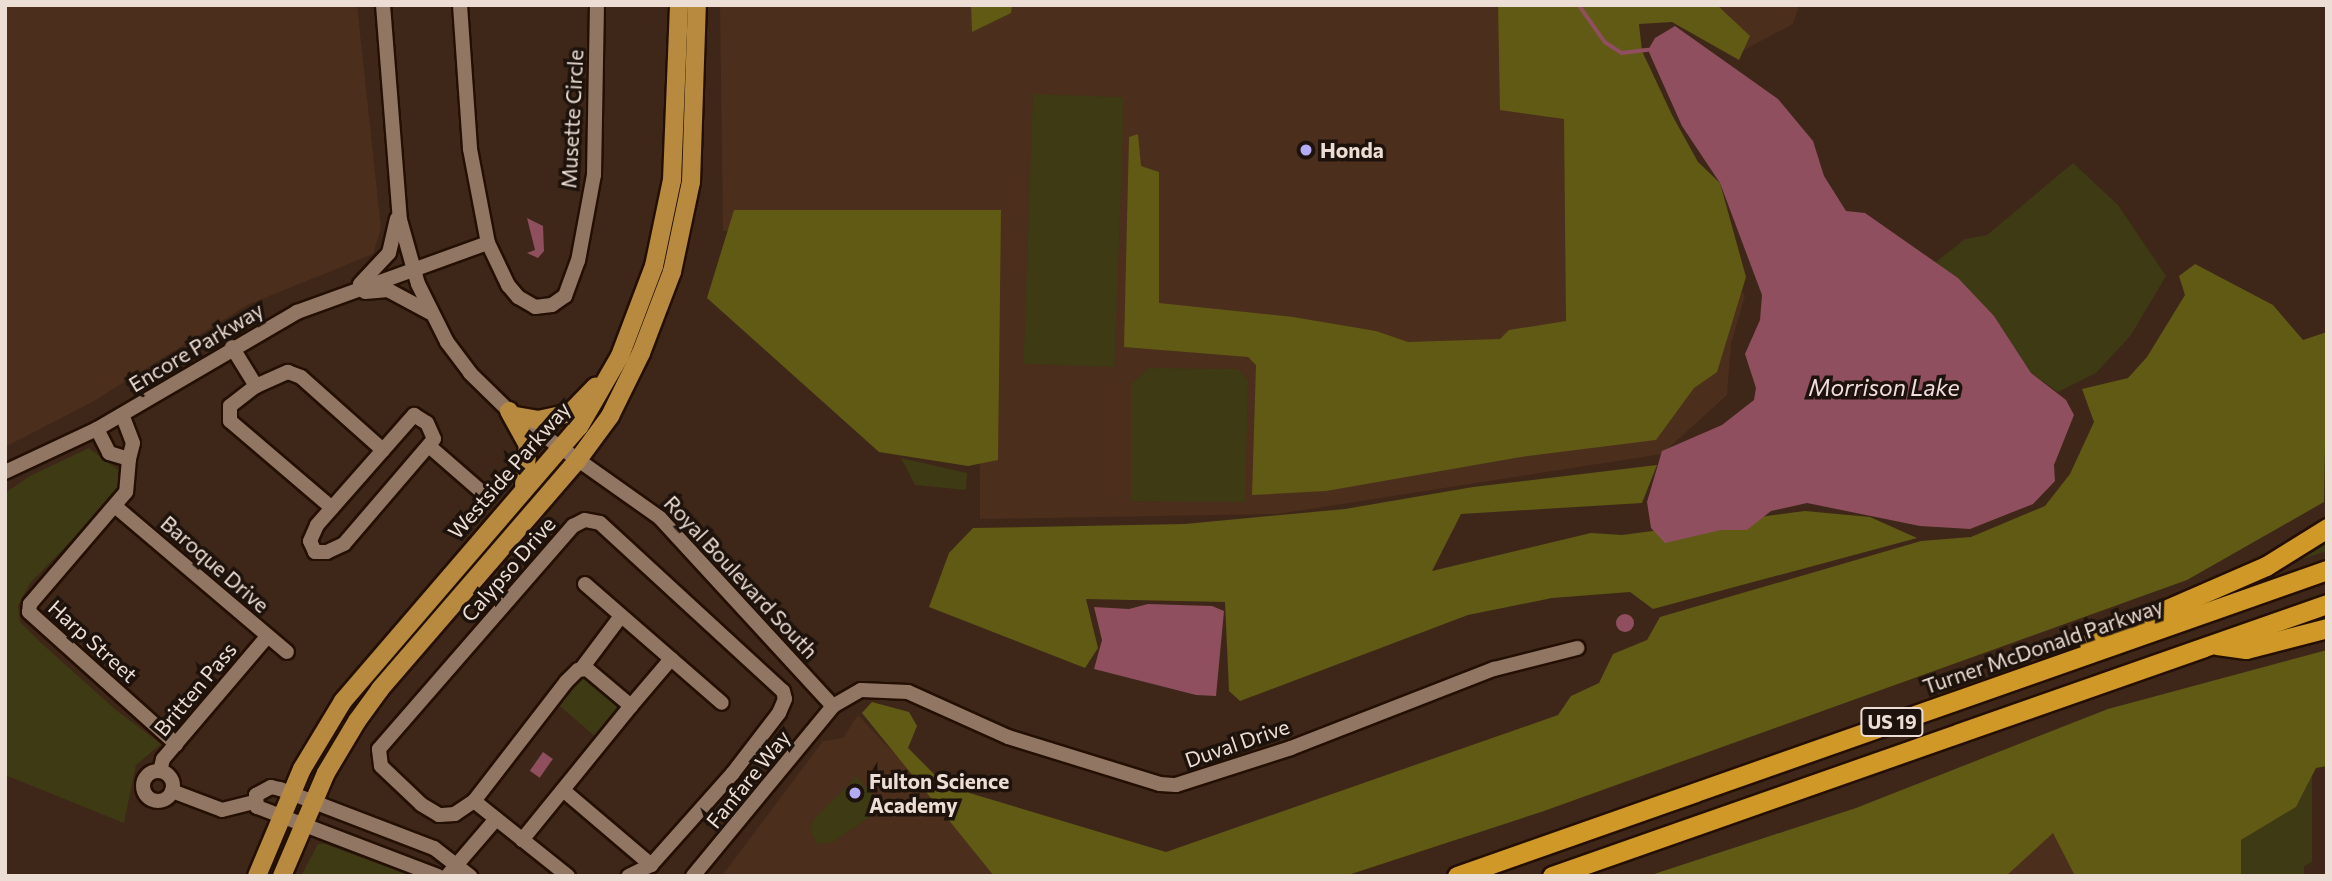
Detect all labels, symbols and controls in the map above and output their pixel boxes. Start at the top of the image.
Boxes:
street label: Musette Circle [556,49,588,189]
place label: Honda [1320,137,1384,163]
marker: Honda [1298,142,1314,158]
street label: Encore Parkway [124,297,268,397]
water label: Morrison Lake [1808,373,1960,401]
street label: Westside Parkway [443,396,575,544]
street label: Royal Boulevard South [659,490,823,664]
street label: Baroque Drive [156,510,274,618]
street label: Calypso Drive [456,511,560,627]
street label: Turner McDonald Parkway [1920,593,2166,699]
street label: Harp Street [43,595,143,687]
street label: Britten Pass [148,637,242,741]
road number: US 19 [1859,706,1925,737]
street label: Duval Drive [1181,713,1293,773]
street label: Fanfare Way [701,725,795,833]
place label: Fulton Science Academy [869,768,1009,818]
marker: Fulton Science Academy [847,785,863,801]

